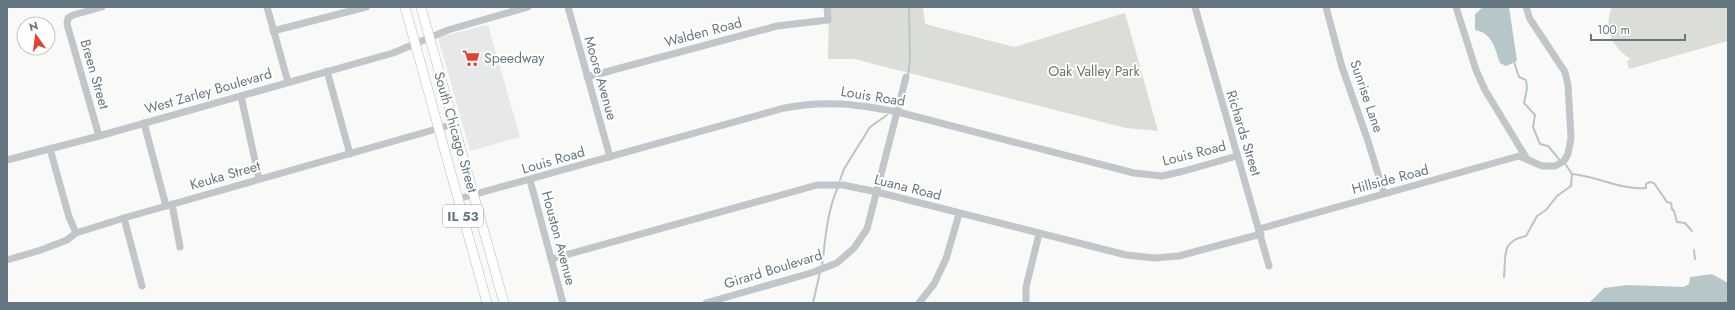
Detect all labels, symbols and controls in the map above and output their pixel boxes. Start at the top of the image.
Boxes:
street label: Walden Road [662,12,744,52]
north arrow [16,16,56,56]
scale bar [1591,16,1685,42]
text: N [27,17,40,35]
text: 100 m [1597,21,1630,39]
street label: Moore Avenue [580,34,622,122]
street label: Breen Street [75,37,115,112]
supermarket icon: Speedway [461,48,481,68]
place label: Speedway [484,48,545,68]
street label: Sunrise Lane [1345,57,1389,135]
park label: Oak Valley Park [1048,61,1141,81]
street label: West Zarley Boulevard [142,63,274,119]
street label: South Chicago Street [429,69,483,195]
street label: Louis Road [839,81,907,111]
street label: Richards Street [1222,88,1267,179]
street label: Louis Road [1160,135,1228,171]
street label: Louis Road [519,141,587,179]
street label: Keuka Street [187,155,263,195]
street label: Hillside Road [1349,159,1431,199]
street label: Luana Road [872,169,944,205]
street label: Houston Avenue [537,189,581,287]
road number: IL 53 [443,205,483,227]
street label: Girard Boulevard [721,245,825,293]

